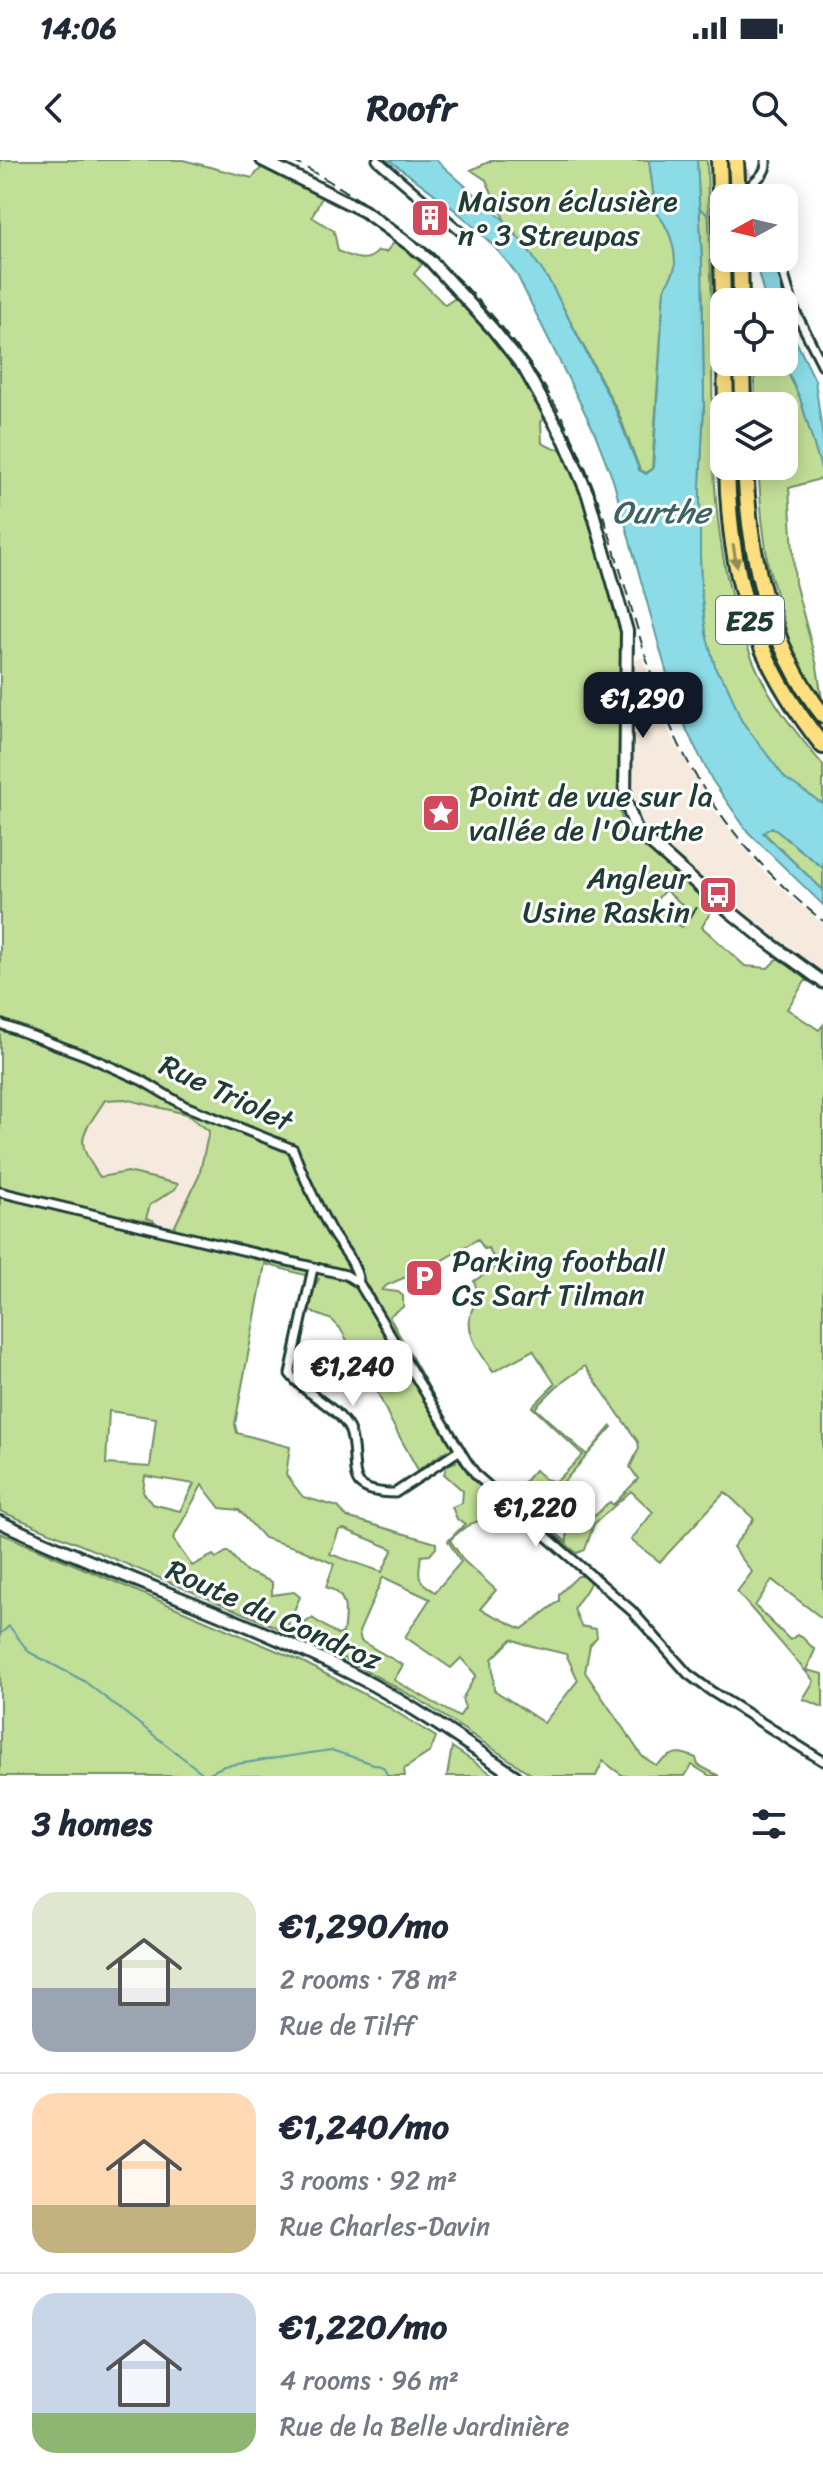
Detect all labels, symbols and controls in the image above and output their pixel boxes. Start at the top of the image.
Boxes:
text: 14:06 [40,1,117,55]
text: Roofr [367,76,456,140]
icon: back [32,86,76,130]
icon: search [747,86,791,130]
place label: Maison éclusière n° 3 Streupas [458,174,678,262]
north arrow [710,184,798,272]
map controls [710,184,798,480]
building icon: Maison éclusière n° 3 Streupas [409,197,451,239]
button: locate [710,288,798,376]
button: layers [710,392,798,480]
water label: Ourthe [612,484,714,541]
one-way arrow [729,544,742,569]
road number: E25 [716,596,784,644]
pin: €1,290 [578,672,708,740]
text: €1,290 [602,675,684,721]
place label: Point de vue sur la vallée de l'Ourthe [469,769,713,857]
place icon: Point de vue sur la vallée de l'Ourthe [420,792,462,834]
place label: Angleur Usine Raskin [523,851,692,939]
bus stop icon: Angleur Usine Raskin [697,874,739,916]
street label: Rue Triolet [150,1038,304,1148]
place label: Parking football Cs Sart Tilman [452,1234,665,1322]
parking icon: Parking football Cs Sart Tilman [403,1257,445,1299]
pin: €1,240 [288,1340,418,1408]
text: €1,240 [311,1343,395,1389]
pin: €1,220 [471,1481,601,1549]
text: €1,220 [495,1484,577,1530]
street label: Route du Condroz [157,1543,392,1687]
text: 3 homes [32,1794,152,1854]
icon: filters [747,1802,791,1846]
text: €1,290/mo [280,1896,449,1956]
icon: home [96,1924,192,2020]
text: 2 rooms · 78 m² [280,1956,457,2002]
text: Rue de Tilff [280,2002,415,2048]
text: €1,240/mo [280,2097,449,2157]
icon: home [96,2125,192,2221]
text: 3 rooms · 92 m² [280,2157,457,2203]
text: Rue Charles-Davin [280,2203,490,2249]
text: €1,220/mo [280,2297,447,2357]
icon: home [96,2325,192,2421]
text: 4 rooms · 96 m² [280,2357,459,2403]
text: Rue de la Belle Jardinière [280,2403,569,2449]

